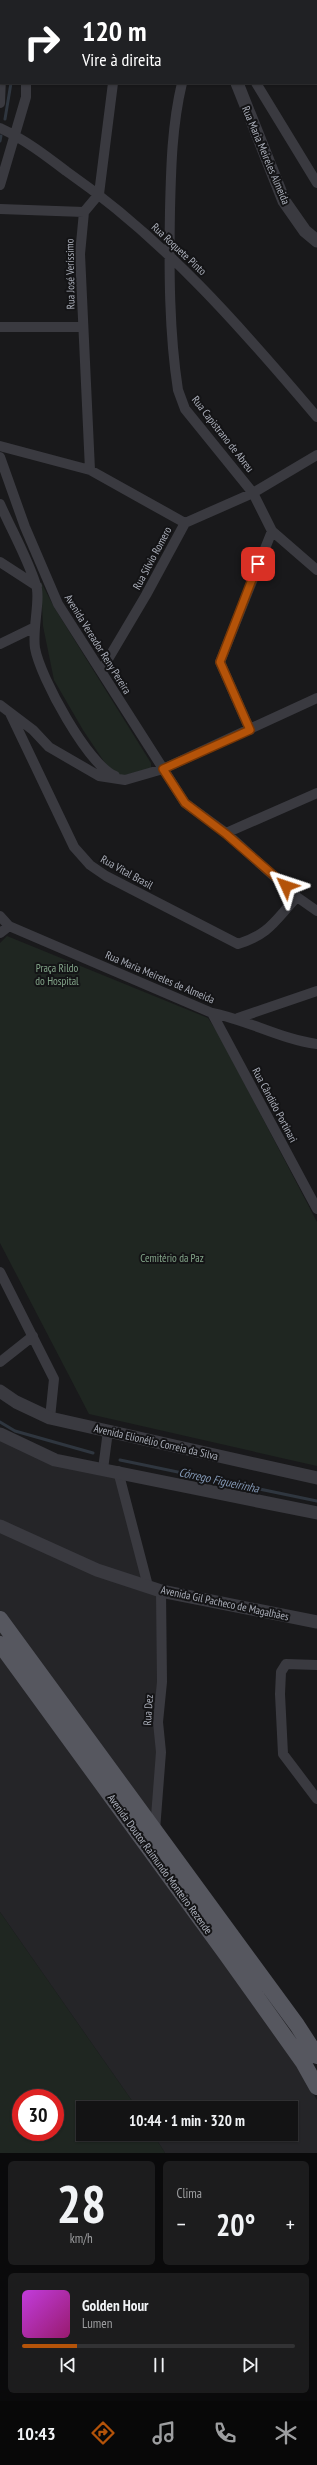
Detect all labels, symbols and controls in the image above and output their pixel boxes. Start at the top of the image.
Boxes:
text: 120 m [82,12,146,49]
icon: right [16,16,68,68]
text: Vire à direita [82,48,162,71]
street label: Rua Maria Meireles Almeida [239,104,293,206]
street label: Rua Roquete Pinto [149,220,210,278]
street label: Rua José Veríssimo [62,238,78,309]
street label: Rua Capistrano de Abreu [189,393,257,475]
street label: Rua Sílvio Romero [130,524,175,592]
pin [241,547,275,581]
icon: arrive [247,553,269,575]
street label: Avenida Vereador Reny Pereira [62,592,134,696]
street label: Rua Vital Brasil [98,852,156,892]
position arrow [265,865,307,907]
street label: Rua Maria Meireles de Almeida [103,948,217,1006]
park label: Praça Rildo do Hospital [35,961,79,988]
street label: Rua Cândido Portinari [249,1065,301,1145]
park label: Cemitério da Paz [140,1251,204,1265]
street label: Avenida Elionélio Correia da Silva [92,1421,220,1463]
water label: Córrego Figueirinha [178,1464,262,1496]
street label: Avenida Gil Pacheco de Magalhães [160,1583,291,1623]
street label: Rua Dez [140,1694,156,1726]
street label: Avenida Doutor Raimundo Monteiro Rezende [104,1791,216,1937]
speed limit sign: 30 [12,2089,64,2141]
text: 10:44 · 1 min · 320 m [129,2111,245,2130]
text: 28 [56,2170,106,2237]
text: Clima [177,2185,202,2202]
text: 20° [216,2205,256,2244]
text: − [177,2210,186,2238]
text: + [286,2210,295,2238]
text: km/h [70,2230,93,2247]
text: Golden Hour [82,2296,149,2315]
text: Lumen [82,2315,112,2332]
icon: previous [57,2354,79,2376]
icon: pause [148,2354,170,2376]
icon: next [239,2354,261,2376]
icon: directions [89,2419,117,2447]
icon: music [150,2419,178,2447]
icon: phone [211,2419,239,2447]
icon: climate [272,2419,300,2447]
text: 10:43 [17,2422,56,2445]

